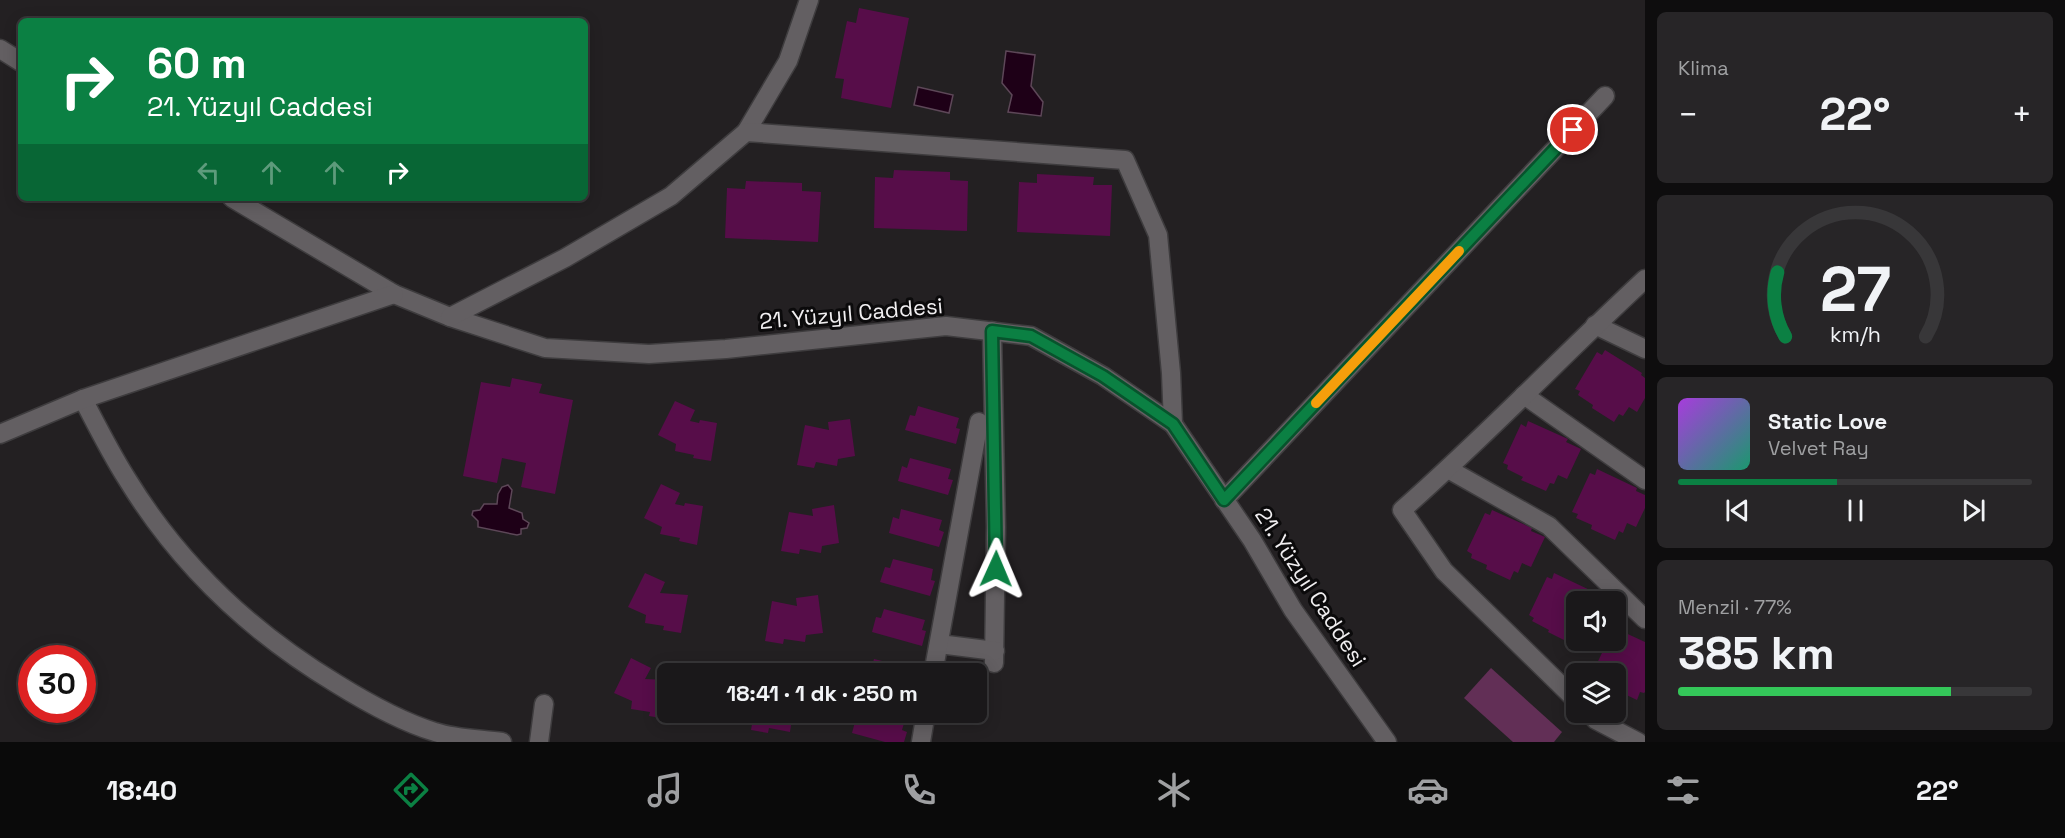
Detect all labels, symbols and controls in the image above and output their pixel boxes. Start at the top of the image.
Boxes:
text: 60 m [147,37,247,90]
icon: right [48,42,126,120]
text: Klima [1678,55,1729,81]
text: 22° [1819,86,1891,143]
text: 21. Yüzyıl Caddesi [147,89,373,124]
text: − [1678,94,1698,136]
text: + [2012,94,2032,136]
pin [1547,104,1598,155]
icon: arrive [1556,113,1589,146]
icon: left [192,156,225,189]
icon: ahead [255,156,288,189]
icon: ahead [318,156,351,189]
icon: right [381,156,414,189]
text: 27 [1819,250,1891,329]
street label: 21. Yüzyıl Caddesi [758,291,944,335]
text: km/h [1829,321,1881,348]
text: Static Love [1768,407,1887,435]
text: Velvet Ray [1768,435,1869,461]
icon: previous [1721,494,1754,527]
icon: pause [1839,494,1872,527]
icon: next [1957,494,1990,527]
street label: 21. Yüzyıl Caddesi [1249,502,1373,672]
position arrow [964,537,1028,601]
map controls [1566,591,1626,723]
button: sound [1566,591,1626,651]
text: Menzil · 77% [1678,594,1792,620]
text: 385 km [1678,625,1835,682]
speed limit sign: 30 [18,645,96,723]
button: layers [1566,663,1626,723]
text: 18:41 · 1 dk · 250 m [726,679,918,707]
icon: directions [390,769,432,811]
icon: music [644,769,686,811]
icon: phone [898,769,940,811]
icon: climate [1153,769,1195,811]
icon: car [1407,769,1449,811]
icon: filters [1662,769,1704,811]
text: 18:40 [106,773,177,808]
text: 22° [1916,773,1959,808]

